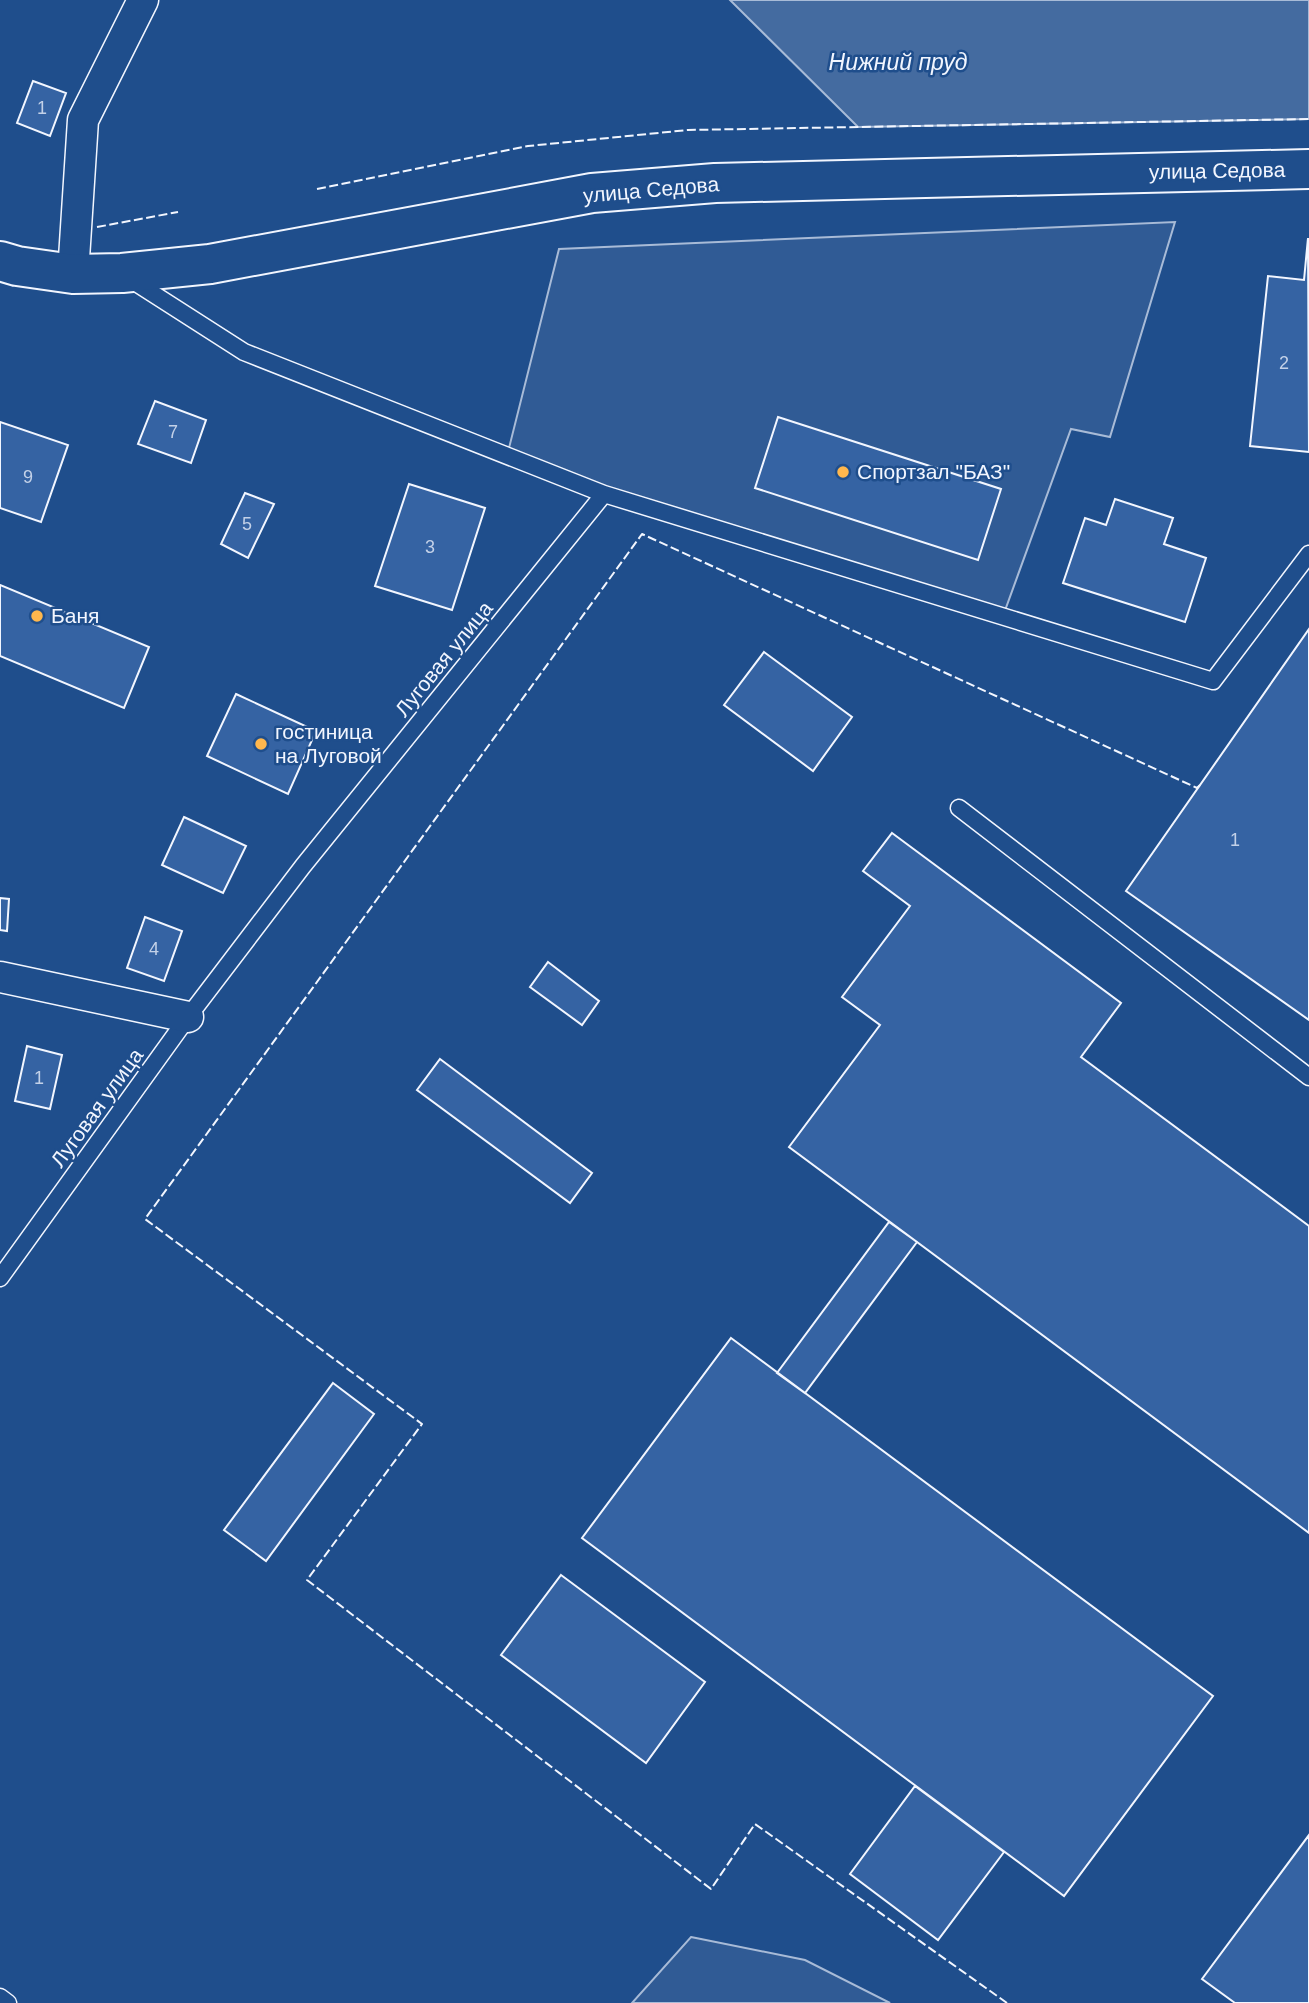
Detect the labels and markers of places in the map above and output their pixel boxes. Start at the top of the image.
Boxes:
place label: Спортзал "БАЗ" [857,460,1010,483]
marker: Спортзал "БАЗ" [835,464,851,480]
place label: Баня [51,604,99,627]
marker: Баня [29,608,45,624]
place label: гостиница на Луговой [275,720,382,767]
marker: гостиница на Луговой [253,736,269,752]

